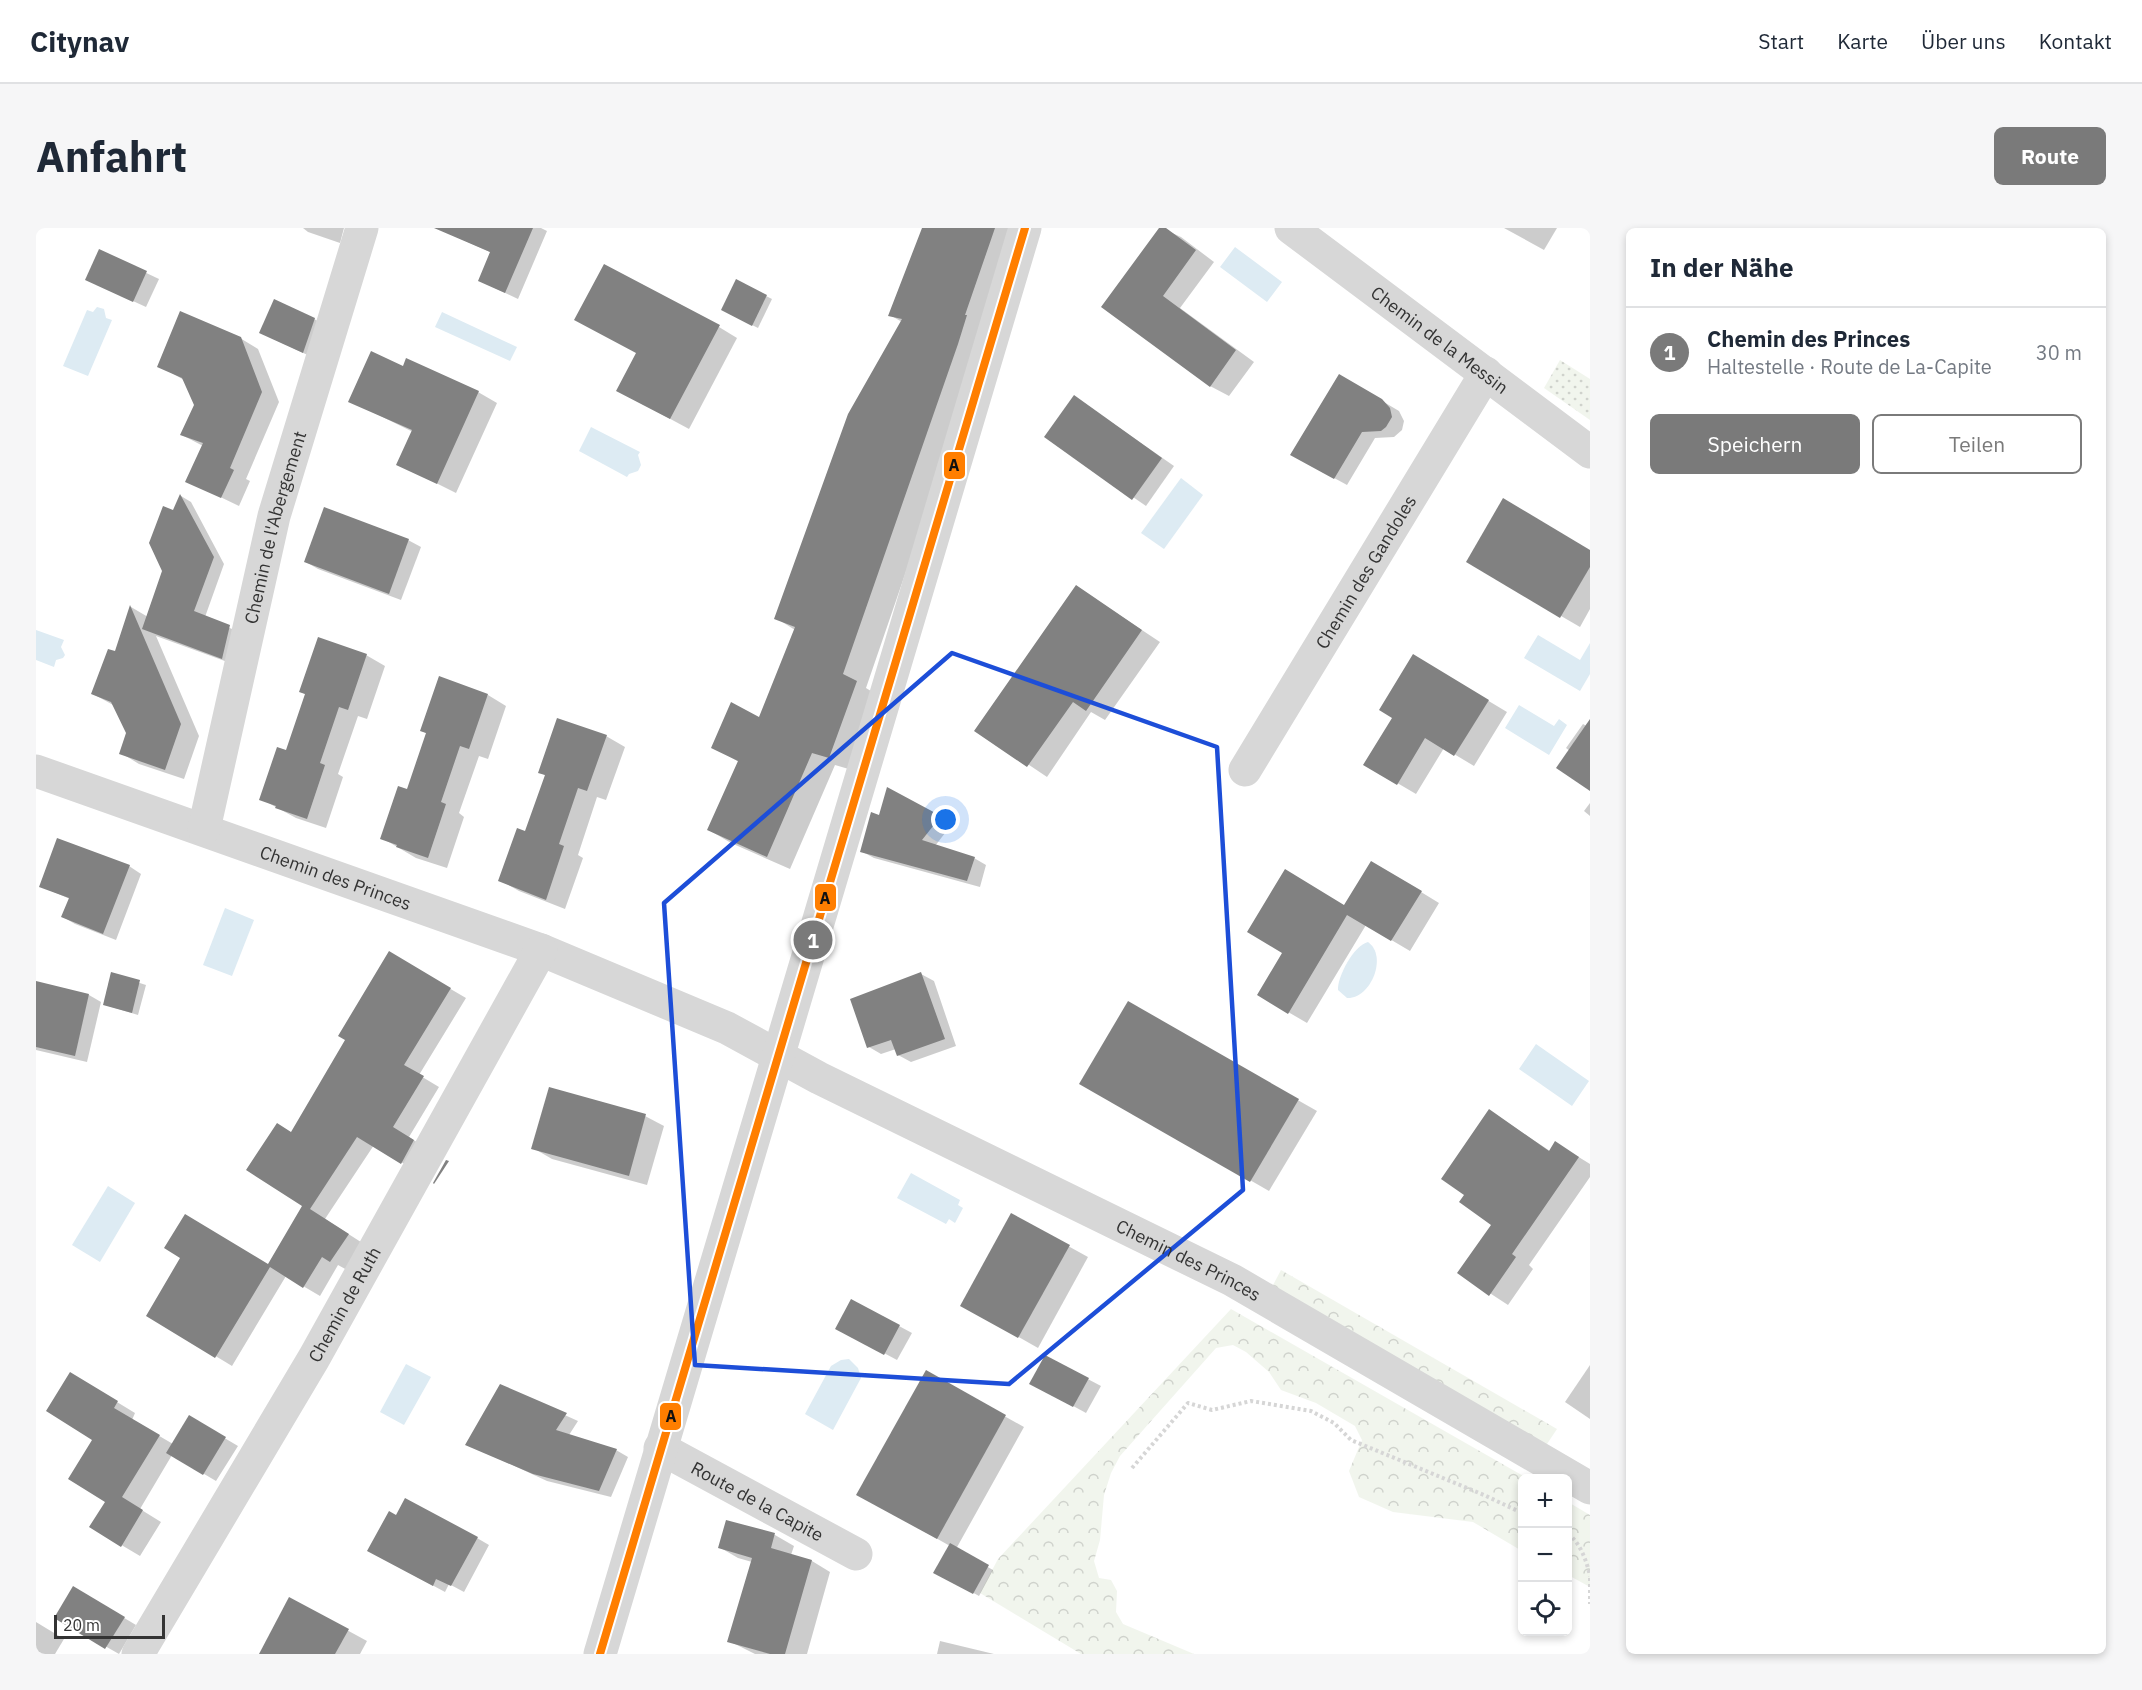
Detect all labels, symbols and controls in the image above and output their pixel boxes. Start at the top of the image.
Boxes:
text: Citynav [30,23,129,60]
text: Start [1758,27,1804,55]
text: Karte [1837,27,1888,55]
text: Über uns [1921,27,2006,55]
text: Kontakt [2039,27,2112,55]
button: Route [1994,127,2106,185]
text: Anfahrt [36,129,187,184]
text: In der Nähe [1650,250,1794,284]
street label: Chemin de la Messin [1367,281,1513,399]
text: Chemin des Princes [1707,324,1910,353]
text: 1 [1664,339,1676,366]
text: 30 m [2036,339,2082,366]
text: Haltestelle · Route de La-Capite [1707,353,1992,380]
button: Speichern [1650,414,1860,474]
button: Teilen [1872,414,2082,474]
street label: Chemin de l'Abergement [239,428,311,626]
line badge: A [943,451,966,480]
text: A [949,455,960,475]
street label: Chemin des Gandoles [1310,491,1421,653]
your location [931,805,960,834]
street label: Chemin des Princes [257,840,415,915]
line badge: A [814,883,837,912]
text: A [820,888,831,908]
pin: 1 [794,918,832,962]
street label: Chemin des Princes [1112,1214,1265,1306]
street label: Chemin de Ruth [303,1242,385,1366]
line badge: A [659,1402,682,1431]
text: A [666,1406,677,1426]
street label: Route de la Capite [687,1456,828,1546]
map controls [1518,1474,1572,1636]
button: + [1518,1474,1572,1528]
button: − [1518,1528,1572,1582]
button: locate [1518,1582,1572,1636]
scale bar [54,1612,165,1640]
text: 20 m [63,1615,100,1635]

